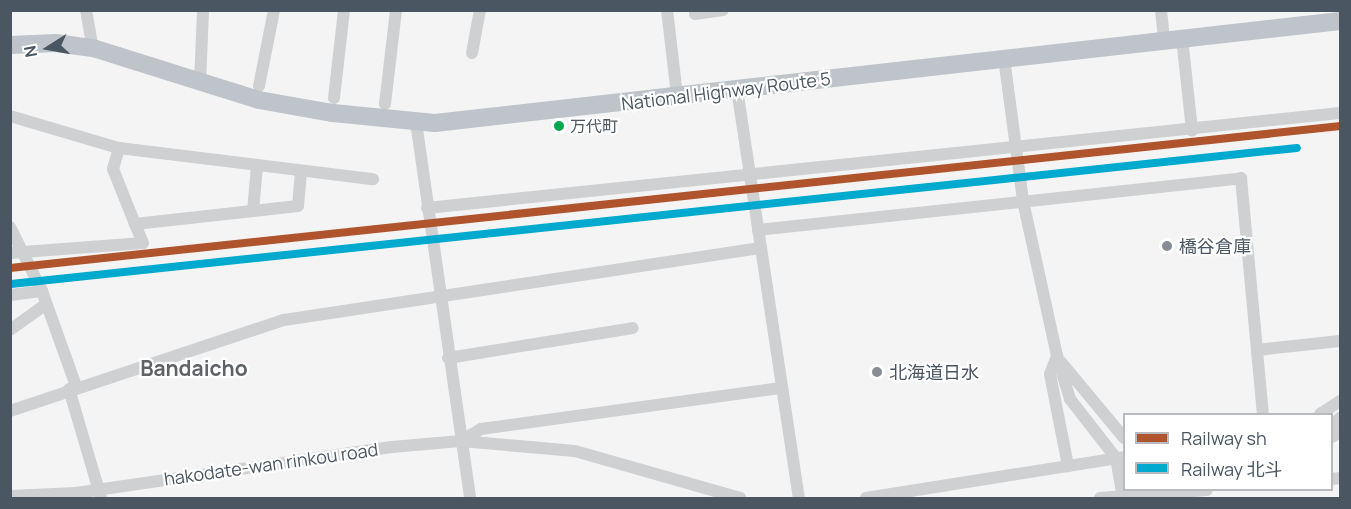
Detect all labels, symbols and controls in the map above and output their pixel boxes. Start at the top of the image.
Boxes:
north arrow [18,18,78,78]
text: N [18,44,42,59]
street label: National Highway Route 5 [620,67,832,115]
place label: 万代町 [570,116,618,136]
marker: 万代町 [553,120,565,132]
place label: 橋谷倉庫 [1179,235,1251,257]
marker: 橋谷倉庫 [1160,239,1174,253]
district label: Bandaicho [140,355,248,381]
place label: 北海道日水 [889,361,979,383]
marker: 北海道日水 [870,365,884,379]
legend [1123,413,1333,491]
text: Railway sh [1181,426,1267,450]
street label: hakodate-wan rinkou road [163,438,379,490]
text: Railway 北斗 [1181,457,1283,481]

